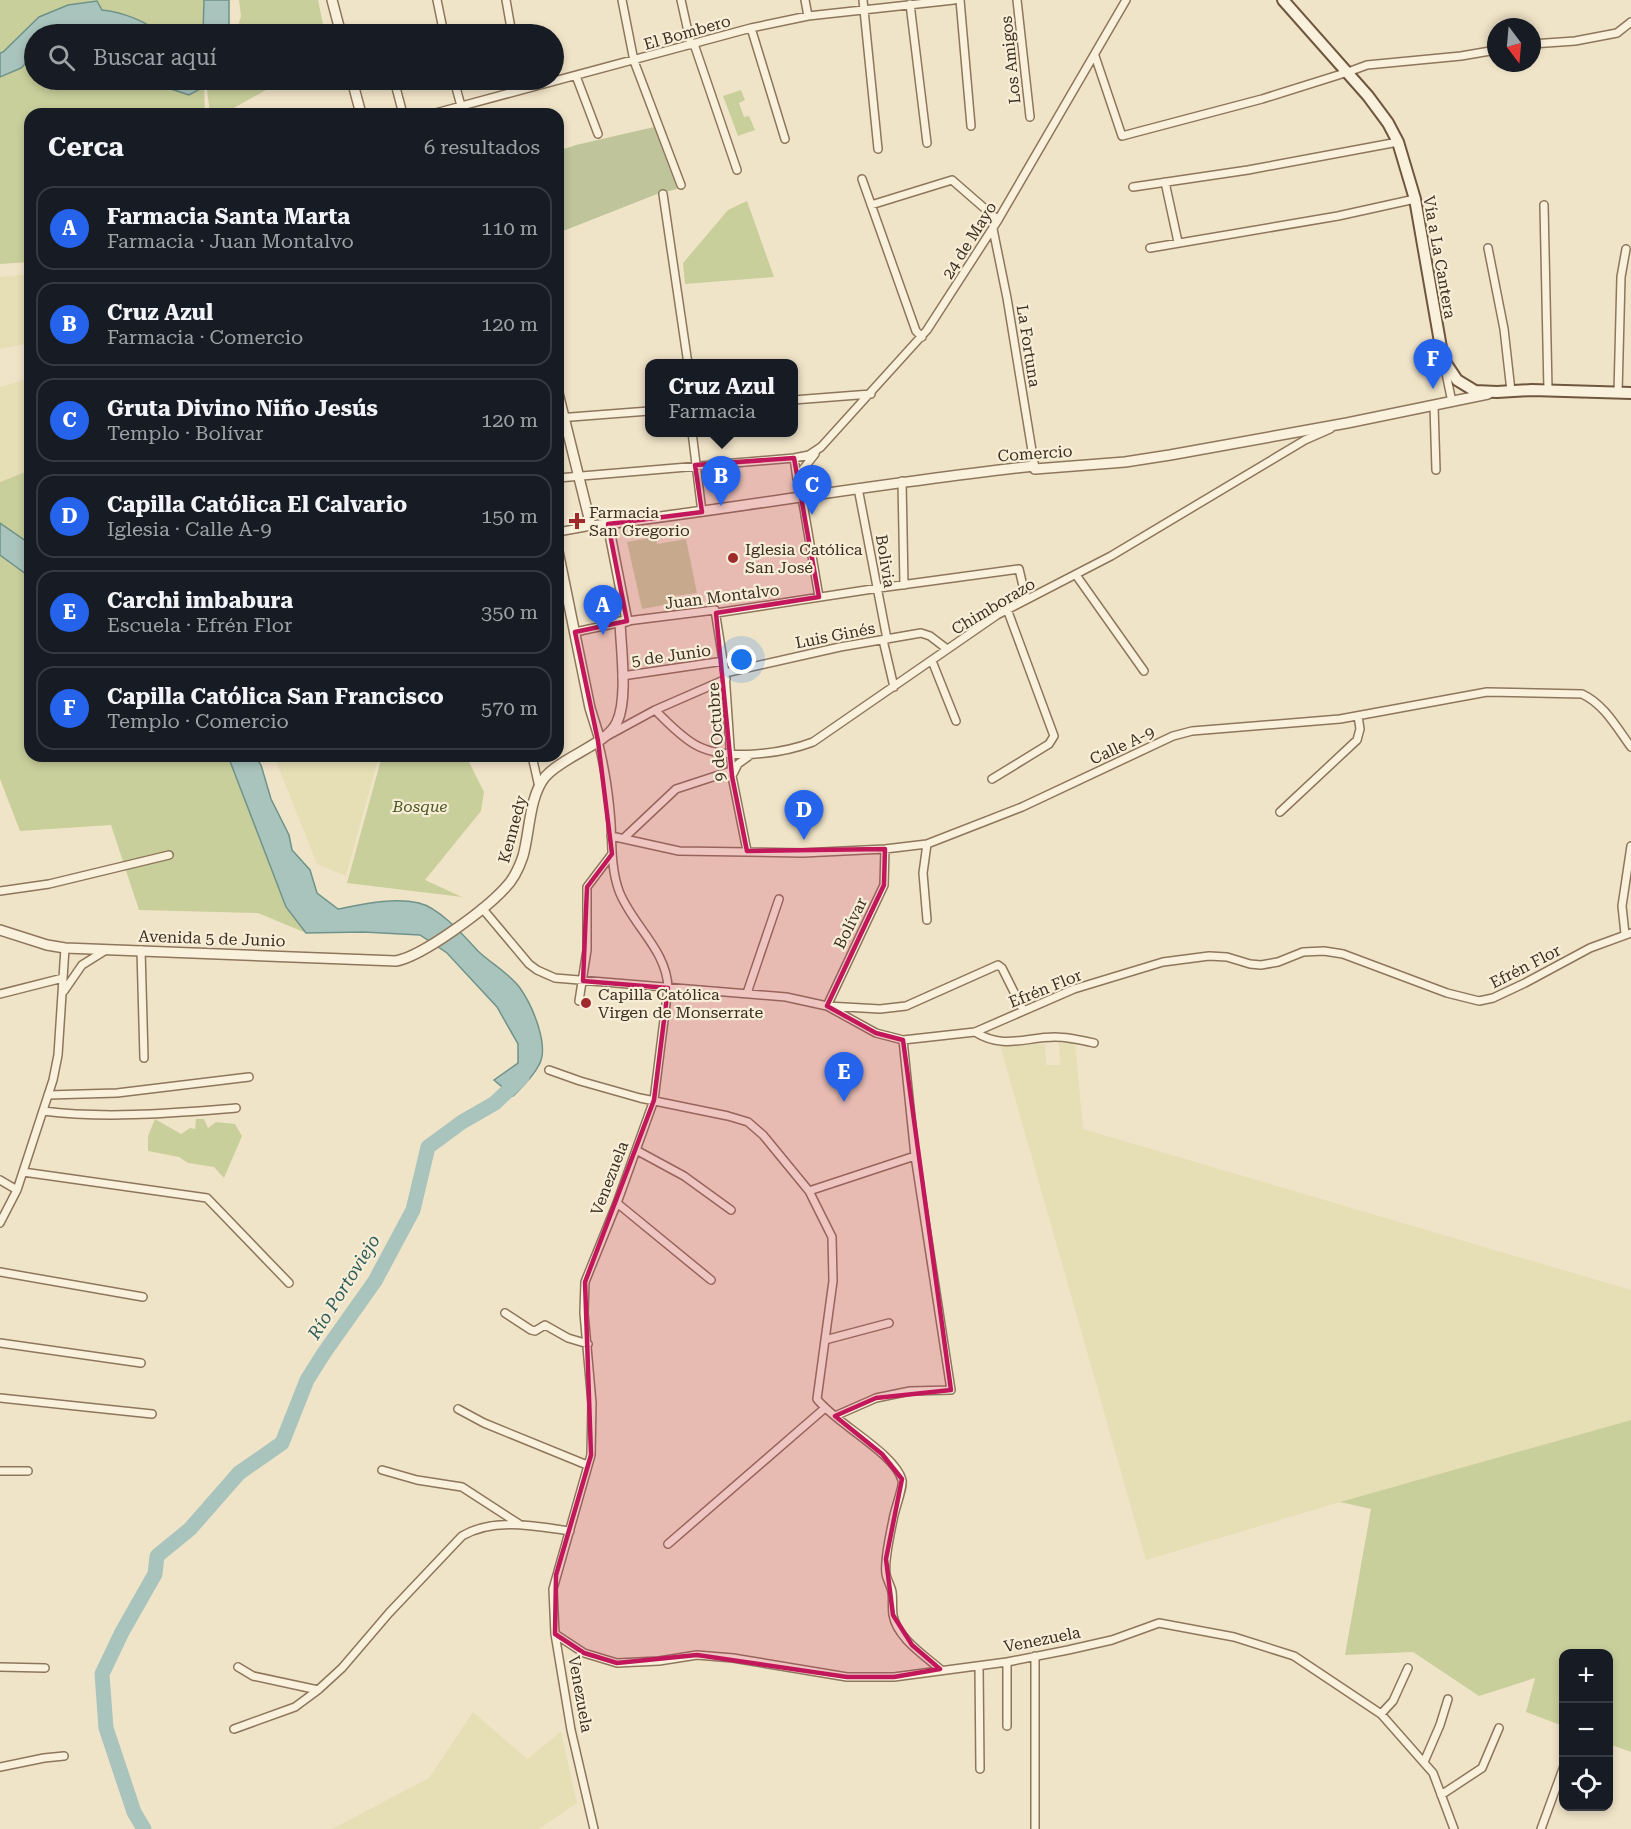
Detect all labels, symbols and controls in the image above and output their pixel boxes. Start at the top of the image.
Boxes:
street label: El Bombero [641,11,733,54]
street label: Los Amigos [996,15,1025,105]
north arrow [1487,18,1541,72]
search box [24,24,564,90]
icon: search [45,41,78,74]
text: Buscar aquí [93,45,217,70]
text: Cerca [48,132,124,162]
text: 6 resultados [424,135,540,159]
street label: Vía a La Cantera [1419,194,1460,320]
street label: 24 de Mayo [938,198,1001,282]
text: Farmacia Santa Marta [107,204,350,229]
text: A [62,216,77,240]
text: 110 m [481,216,538,240]
text: Farmacia · Juan Montalvo [107,229,354,253]
text: Cruz Azul [107,300,213,325]
street label: La Fortuna [1013,303,1044,389]
text: B [62,312,77,336]
text: 120 m [481,312,538,336]
text: Farmacia · Comercio [107,325,303,349]
pin: F [1414,340,1452,389]
popup [645,359,798,437]
text: Cruz Azul [668,374,775,399]
text: Gruta Divino Niño Jesús [107,396,378,421]
text: Farmacia [668,399,756,423]
text: C [63,408,77,432]
text: 120 m [481,408,538,432]
text: Templo · Bolívar [107,421,264,445]
street label: Comercio [997,441,1073,466]
pin: B [702,456,740,506]
pin: C [792,466,832,515]
text: Capilla Católica El Calvario [107,492,407,517]
place label: Farmacia San Gregorio [589,503,690,540]
text: D [61,504,78,528]
text: 150 m [481,504,538,528]
marker: Farmacia San Gregorio [570,514,584,528]
text: Iglesia · Calle A-9 [107,517,272,541]
street label: Bolivia [872,533,899,589]
place label: Iglesia Católica San José [745,540,863,577]
marker: Iglesia Católica San José [726,551,740,565]
street label: Chimborazo [948,574,1039,639]
street label: Juan Montalvo [664,580,781,613]
pin: A [584,586,622,635]
text: Carchi imbabura [107,588,293,613]
text: E [63,600,76,624]
text: 350 m [481,600,538,624]
text: Escuela · Efrén Flor [107,613,292,637]
street label: Luis Ginés [794,618,877,653]
street label: 5 de Junio [630,640,712,670]
your location [727,645,756,674]
street label: 9 de Octubre [704,682,729,782]
text: Capilla Católica San Francisco [107,684,444,709]
text: F [63,696,76,720]
text: 570 m [481,696,538,720]
text: Templo · Comercio [107,709,289,733]
street label: Calle A-9 [1087,722,1158,769]
pin: D [784,790,824,840]
street label: Kennedy [494,793,531,865]
park label: Bosque [392,797,447,816]
street label: Bolívar [830,894,871,952]
street label: Avenida 5 de Junio [138,926,286,951]
street label: Efrén Flor [1487,940,1564,992]
street label: Efrén Flor [1006,965,1085,1012]
place label: Capilla Católica Virgen de Monserrate [598,985,763,1022]
marker: Capilla Católica Virgen de Monserrate [579,996,593,1010]
pin: E [824,1052,864,1102]
street label: Venezuela [587,1138,632,1218]
water label: Río Portoviejo [303,1231,384,1344]
street label: Venezuela [1002,1623,1082,1656]
map controls [1559,1649,1613,1811]
button: + [1559,1649,1613,1703]
street label: Venezuela [564,1654,597,1734]
button: − [1559,1703,1613,1757]
button: locate [1559,1757,1613,1811]

